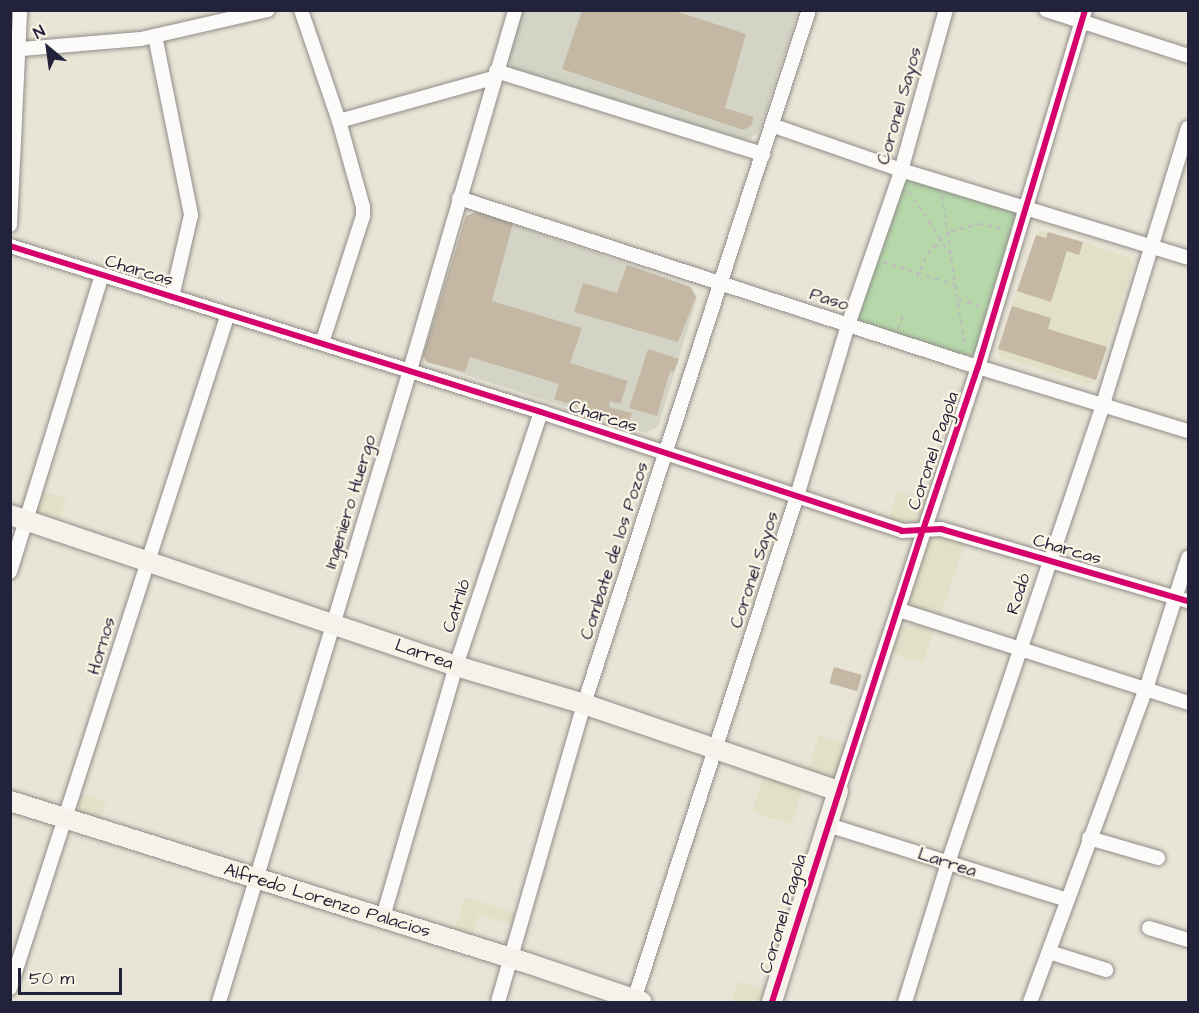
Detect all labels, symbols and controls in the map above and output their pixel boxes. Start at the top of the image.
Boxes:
north arrow [18,18,78,78]
text: N [30,20,49,44]
street label: Coronel Sayos [873,45,927,167]
street label: Charcas [102,250,176,292]
street label: Paso [807,284,851,316]
street label: Coronel Pagola [904,389,964,513]
street label: Charcas [566,396,640,438]
street label: Ingeniero Huergo [320,433,382,571]
street label: Combate de los Pozos [576,459,654,643]
street label: Coronel Sayos [726,509,784,631]
street label: Charcas [1030,530,1104,570]
street label: Rodó [1002,571,1036,617]
street label: Catriló [438,577,476,635]
street label: Hornos [83,615,121,677]
street label: Larrea [392,635,456,675]
street label: Larrea [915,843,979,883]
street label: Coronel Pagola [756,852,812,976]
street label: Alfredo Lorenzo Palacios [221,859,433,943]
scale bar [21,956,124,994]
text: 50 m [29,966,74,991]

